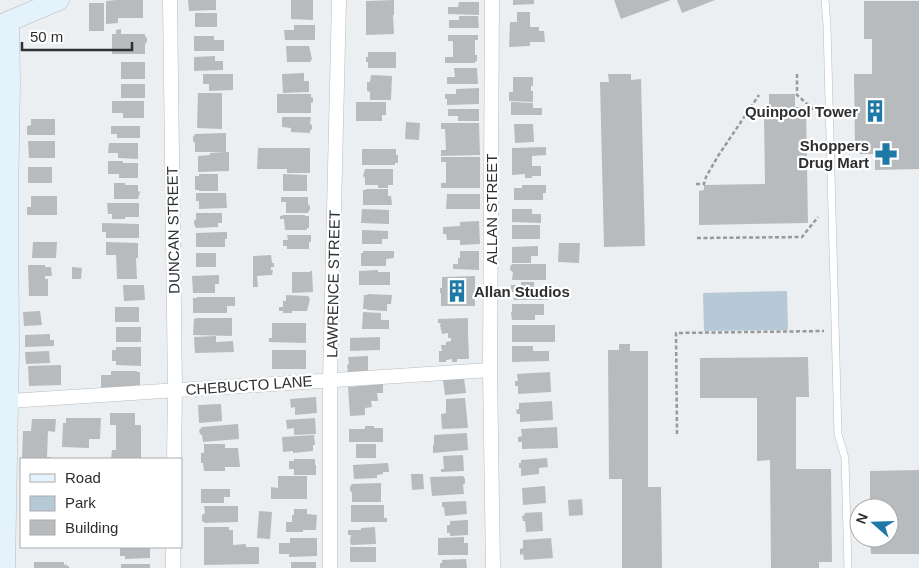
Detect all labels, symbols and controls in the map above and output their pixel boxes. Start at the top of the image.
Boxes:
scale bar [22,20,132,52]
text: 50 m [30,28,63,45]
building icon: Quinpool Tower [862,98,888,124]
place label: Quinpool Tower [745,103,858,120]
place label: Shoppers Drug Mart [798,137,869,171]
pharmacy icon: Shoppers Drug Mart [873,141,899,167]
street label: ALLAN STREET [483,154,500,264]
street label: DUNCAN STREET [163,166,183,294]
street label: LAWRENCE STREET [323,210,343,358]
building icon: Allan Studios [444,278,470,304]
place label: Allan Studios [474,283,570,300]
street label: CHEBUCTO LANE [185,372,313,398]
legend [20,458,182,548]
text: Road [65,469,101,486]
text: Park [65,494,96,511]
north arrow [849,498,899,548]
text: N [853,511,871,526]
text: Building [65,519,118,536]

